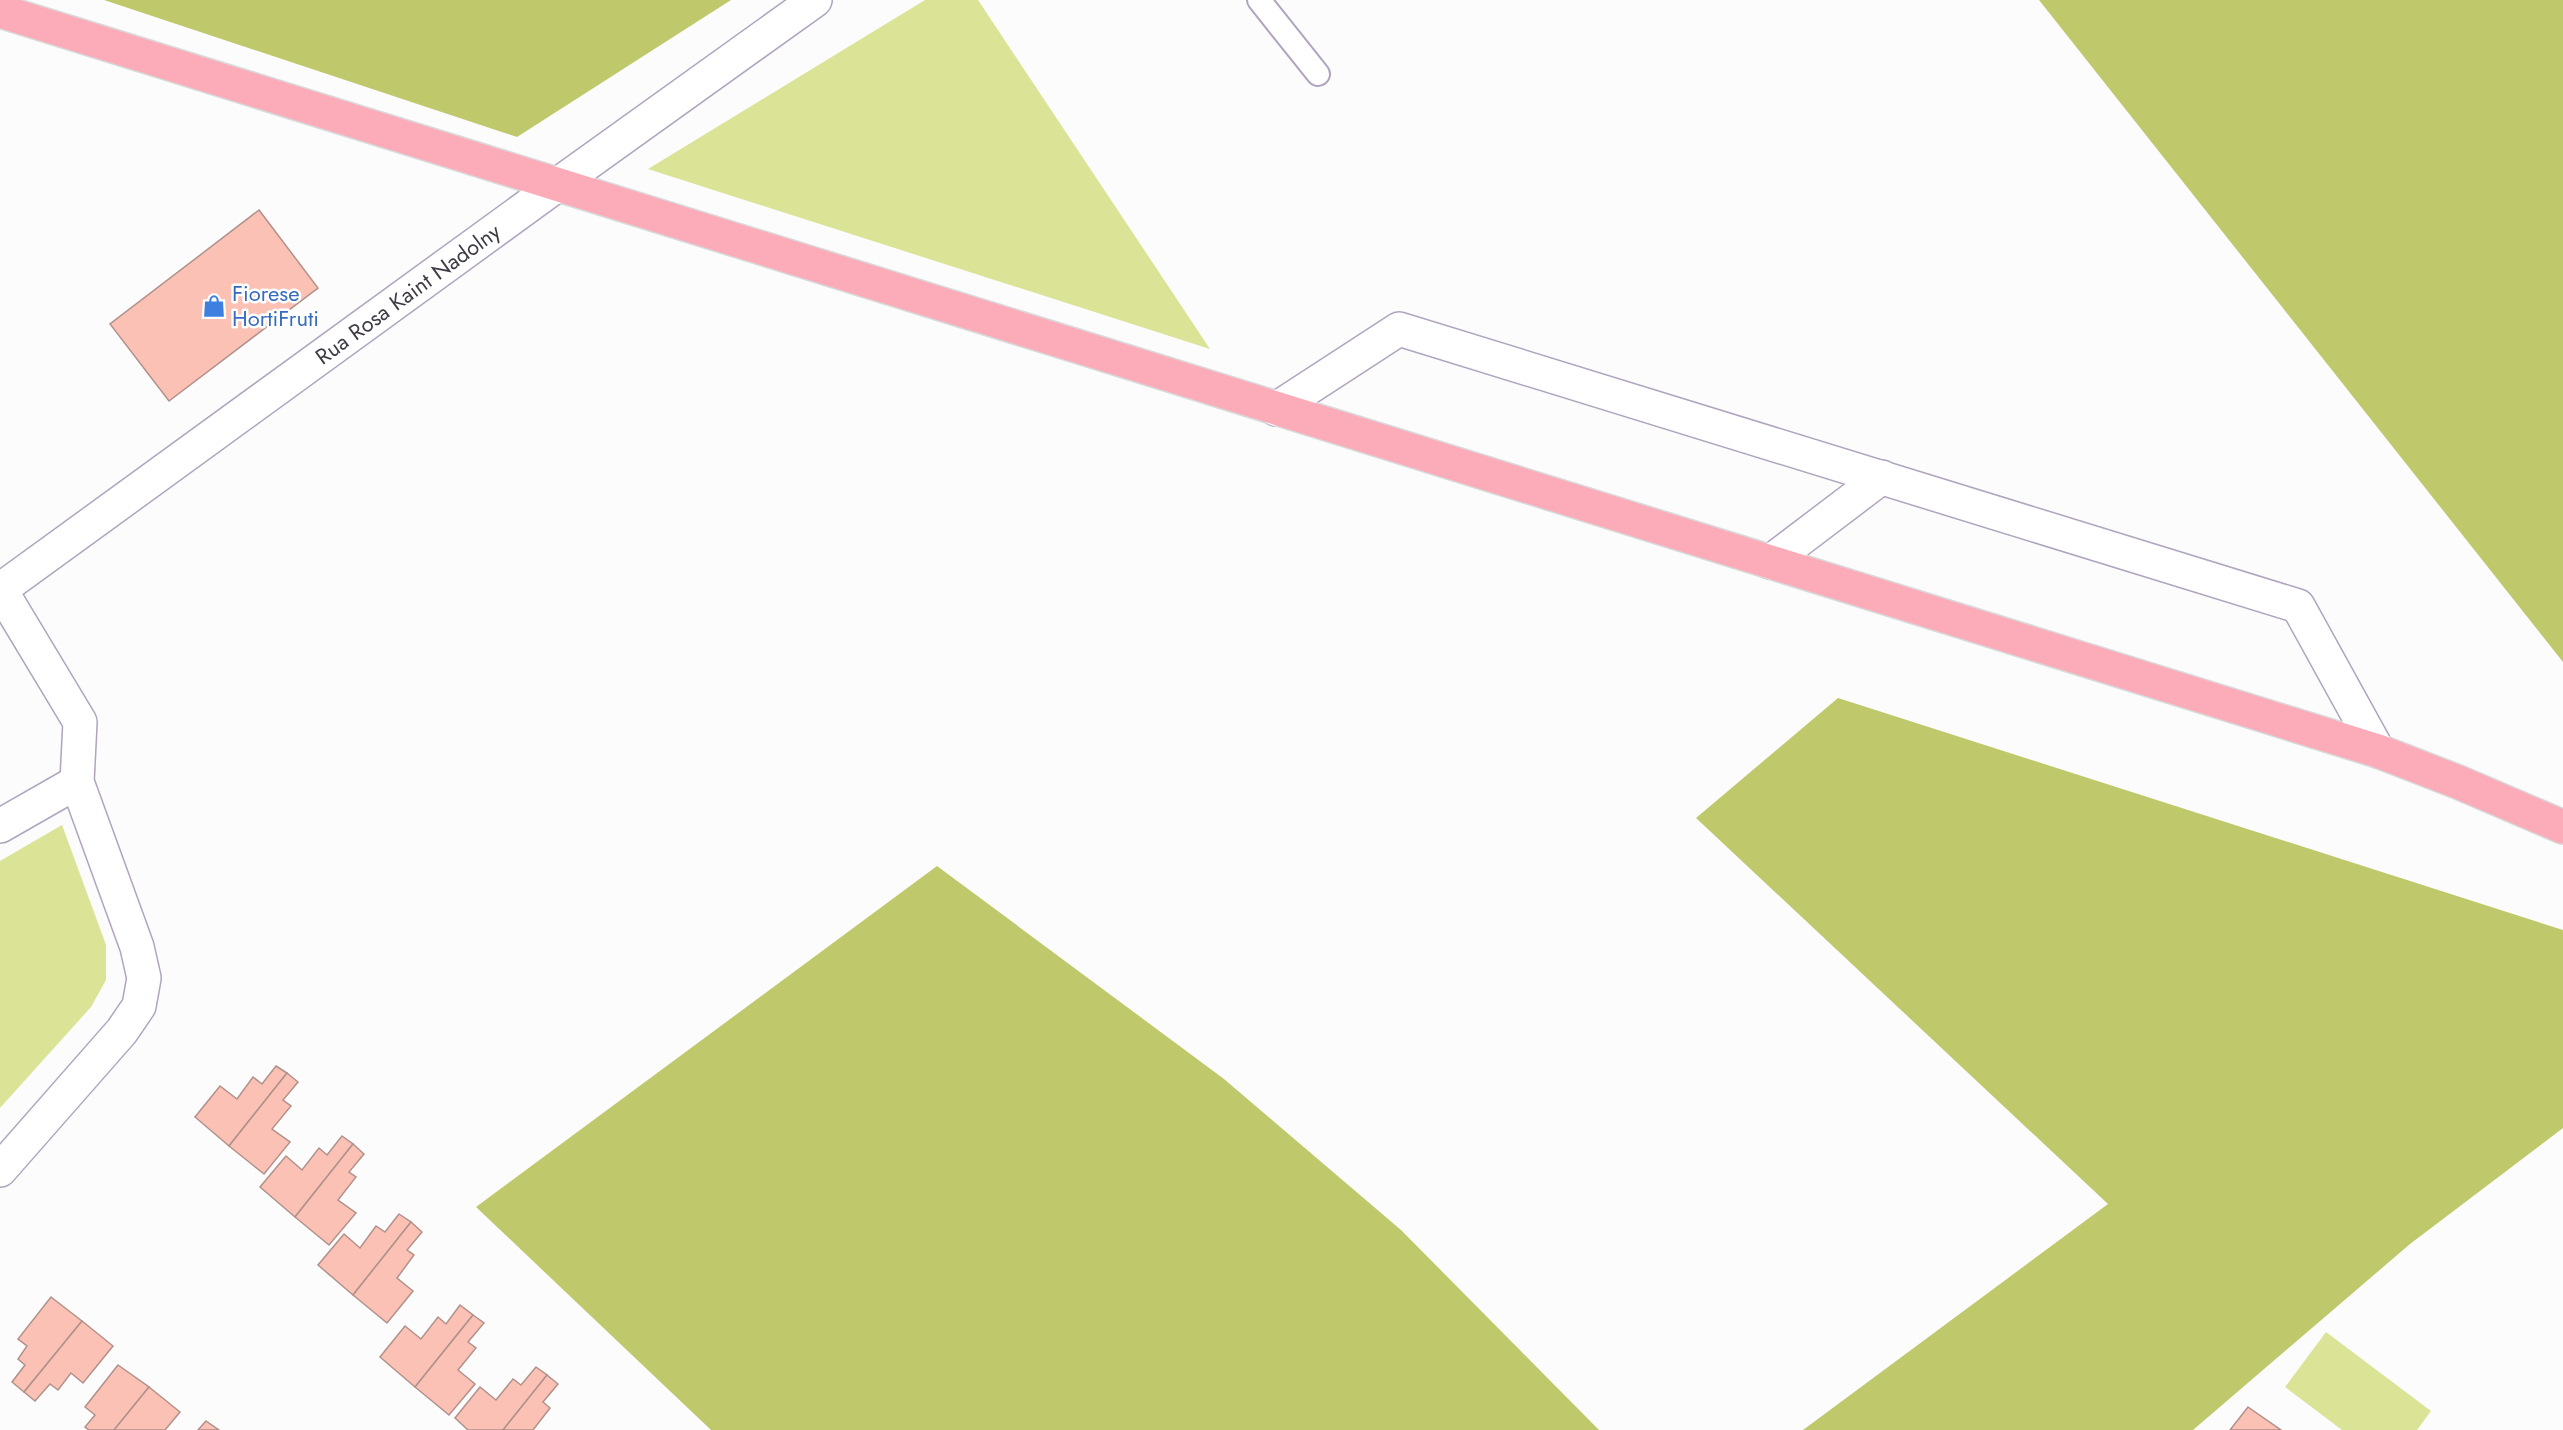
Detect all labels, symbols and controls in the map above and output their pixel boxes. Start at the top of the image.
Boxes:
street label: Rua Rosa Kaint Nadolny [308,215,507,372]
place label: Fiorese HortiFruti [232,277,319,334]
shop icon: Fiorese HortiFruti [201,293,227,319]

